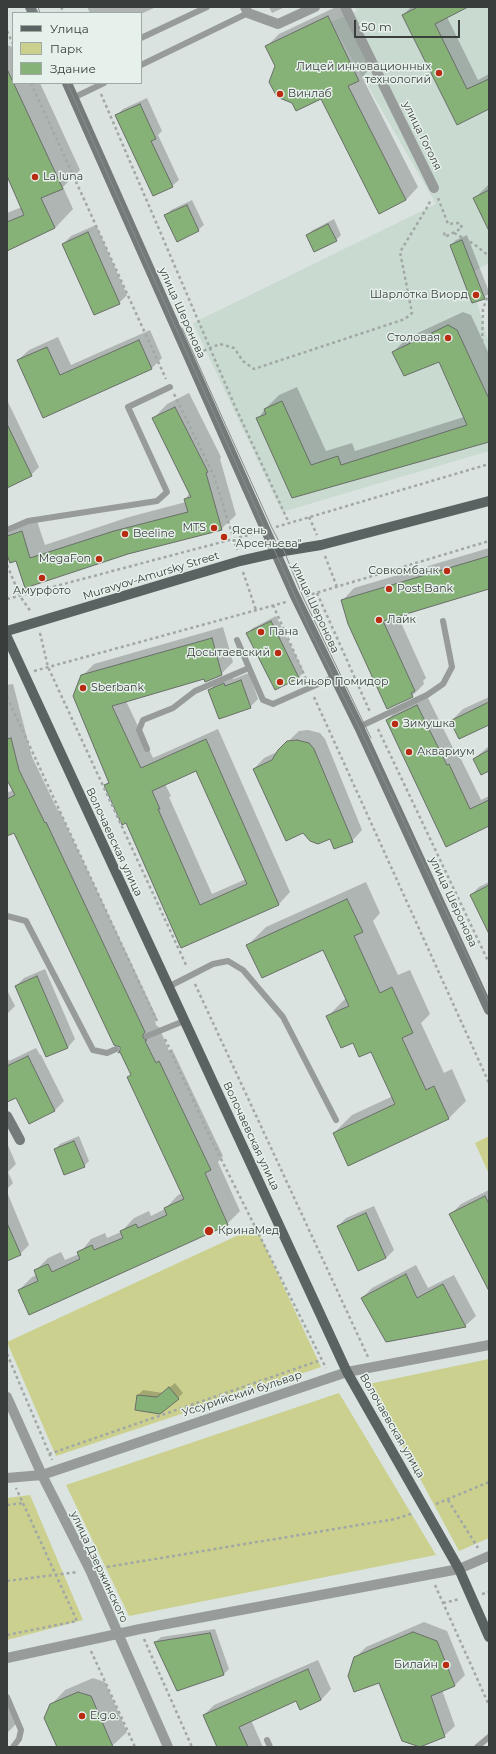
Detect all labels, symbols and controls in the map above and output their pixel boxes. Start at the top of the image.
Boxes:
legend [12,12,142,84]
scale bar [356,12,462,38]
text: 50 m [361,19,392,34]
text: Улица [50,21,89,36]
text: Парк [50,41,82,56]
place label: Лицей инновационных технологий [296,60,431,86]
text: Здание [50,61,96,76]
marker: Лицей инновационных технологий [434,68,444,78]
place label: Винлаб [288,87,332,101]
marker: Винлаб [275,89,285,99]
street label: улица Гоголя [400,100,444,172]
place label: La luna [43,170,83,184]
marker: La luna [30,172,40,182]
street label: улица Шеронова [156,265,208,361]
place label: Шарлотка Виорд [370,288,468,302]
marker: Шарлотка Виорд [471,290,481,300]
place label: Столовая [387,331,440,345]
marker: Столовая [443,333,453,343]
place label: MTS [183,521,206,535]
marker: MTS [209,523,219,533]
place label: Ясень "Арсеньева" [232,524,302,550]
place label: Beeline [133,527,175,541]
marker: Beeline [120,529,130,539]
marker: Ясень "Арсеньева" [219,532,229,542]
street label: Muravyov-Amursky Street [81,549,221,603]
place label: MegaFon [39,552,91,566]
marker: MegaFon [94,554,104,564]
street label: улица Шеронова [288,561,342,655]
place label: Совкомбанк [368,564,439,578]
marker: Совкомбанк [442,566,452,576]
marker: Амурфото [37,573,47,583]
place label: Post Bank [397,582,453,596]
place label: Амурфото [13,584,71,598]
marker: Post Bank [384,584,394,594]
place label: Лайк [387,613,416,627]
marker: Лайк [374,615,384,625]
place label: Пана [269,625,298,639]
marker: Пана [256,627,266,637]
place label: Досытаевский [187,646,270,660]
marker: Досытаевский [273,648,283,658]
place label: Синьор Помидор [288,675,389,689]
marker: Синьор Помидор [275,677,285,687]
place label: Sberbank [91,681,144,695]
marker: Sberbank [78,683,88,693]
place label: Зимушка [403,717,455,731]
marker: Зимушка [390,719,400,729]
place label: Аквариум [417,745,475,759]
marker: Аквариум [404,747,414,757]
street label: Волочаевская улица [83,786,145,898]
street label: улица Шеронова [426,855,480,949]
street label: Волочаевская улица [220,1080,282,1192]
place label: КринаМед [218,1224,279,1238]
marker: КринаМед [203,1225,215,1237]
street label: Уссурийский бульвар [180,1368,304,1420]
street label: Волочаевская улица [357,1371,427,1481]
street label: улица Дзержинского [67,1509,131,1625]
place label: Билайн [394,1658,438,1672]
marker: Билайн [441,1660,451,1670]
place label: E.g.o. [90,1709,118,1723]
marker: E.g.o. [77,1711,87,1721]

